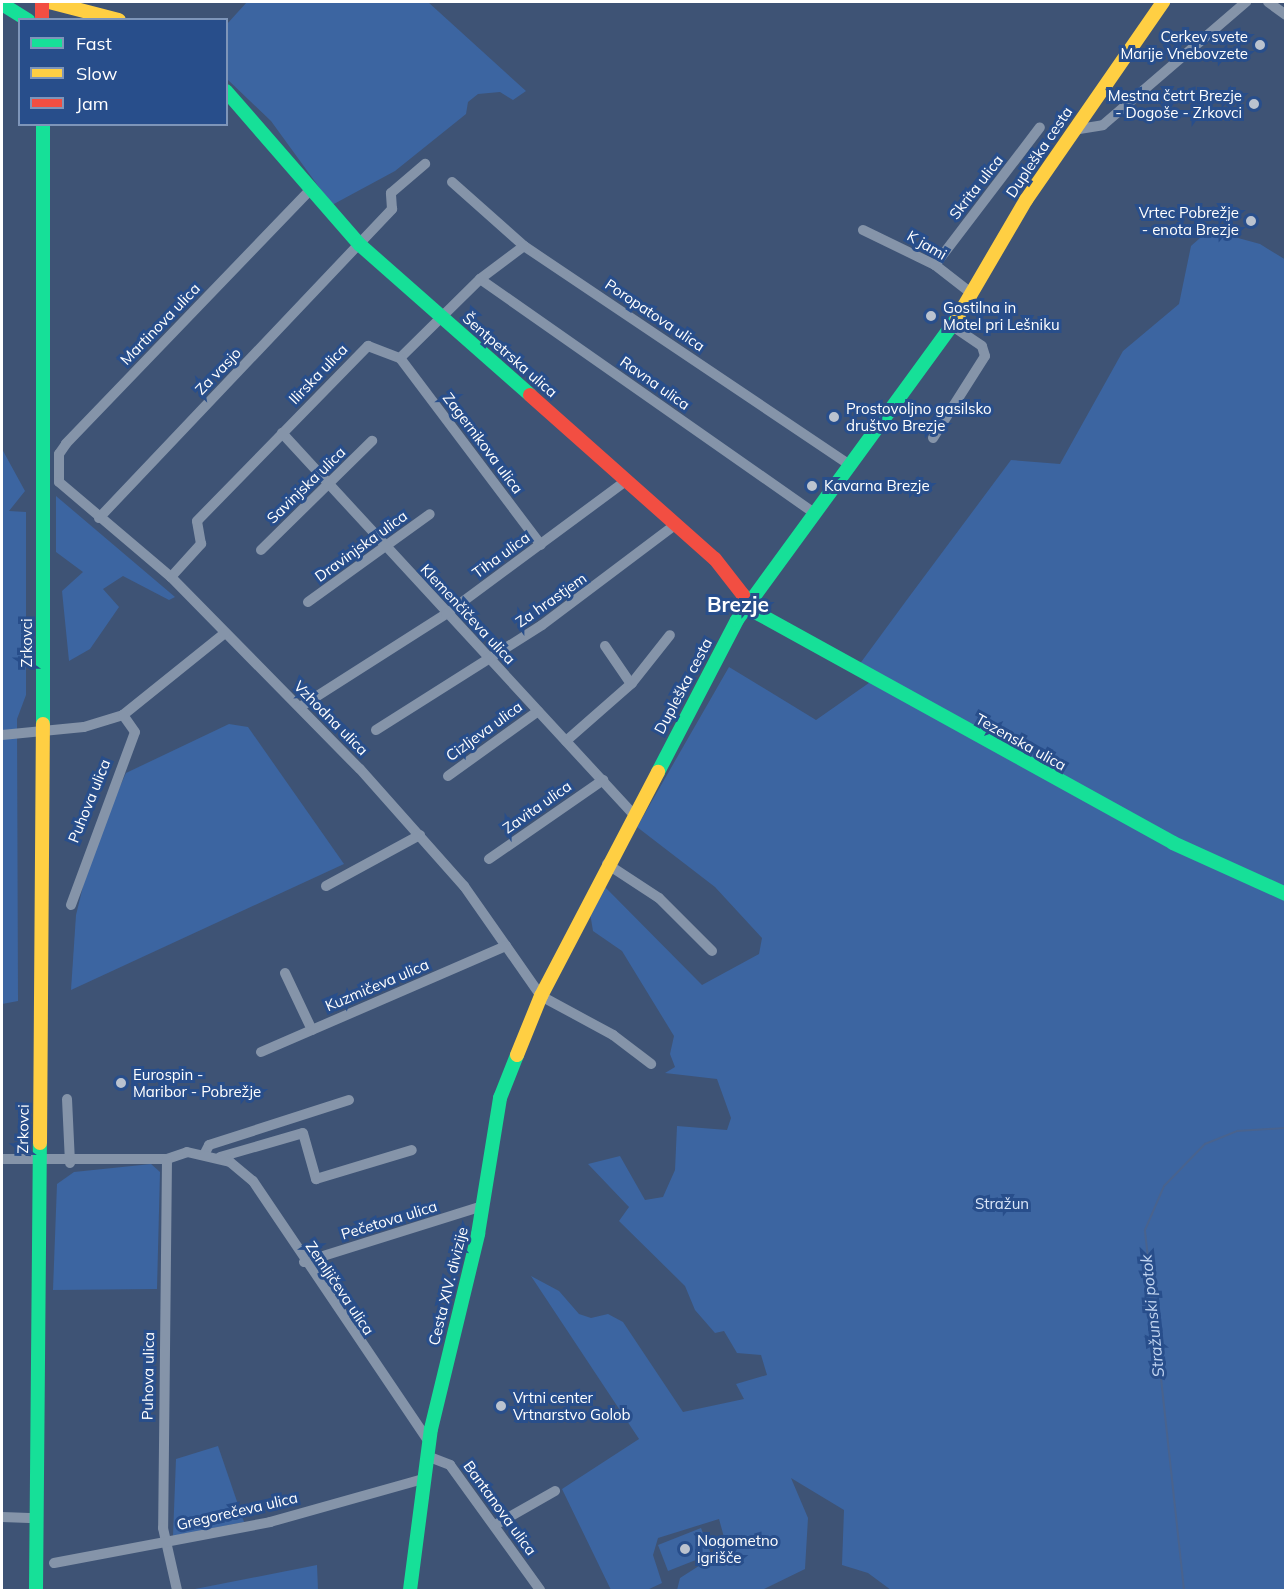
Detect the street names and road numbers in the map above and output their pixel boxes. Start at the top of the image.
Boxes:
street label: Dupleška cesta [1002,103,1076,201]
street label: Skrita ulica [945,151,1007,223]
street label: K jami [904,227,950,263]
street label: Poropatova ulica [602,275,708,355]
street label: Martinova ulica [116,279,204,369]
street label: Šentpetrska ulica [459,309,561,401]
street label: Ilirska ulica [285,340,351,408]
street label: Za vasjo [191,344,245,398]
street label: Ravna ulica [617,352,693,414]
street label: Zagernikova ulica [439,389,527,497]
street label: Savinjska ulica [263,443,349,527]
street label: Dravinjska ulica [311,507,411,585]
street label: Tiha ulica [469,528,533,582]
street label: Klemenčičeva ulica [417,560,519,668]
street label: Za hrastjem [512,569,590,631]
street label: Zrkovci [18,618,36,668]
street label: Dupleška cesta [650,635,716,737]
street label: Vzhodna ulica [290,677,372,759]
street label: Cizljeva ulica [442,697,526,765]
street label: Tezenska ulica [973,710,1069,774]
street label: Puhova ulica [64,757,114,845]
street label: Zavita ulica [499,777,575,837]
street label: Kuzmičeva ulica [323,955,431,1015]
street label: Zrkovci [14,1104,32,1154]
street label: Pečetova ulica [339,1197,439,1243]
street label: Cesta XIV. divizije [425,1225,471,1347]
street label: Zemljičeva ulica [302,1238,378,1338]
street label: Puhova ulica [138,1332,158,1420]
street label: Bantanova ulica [460,1457,540,1559]
street label: Gregorečeva ulica [175,1488,299,1534]

